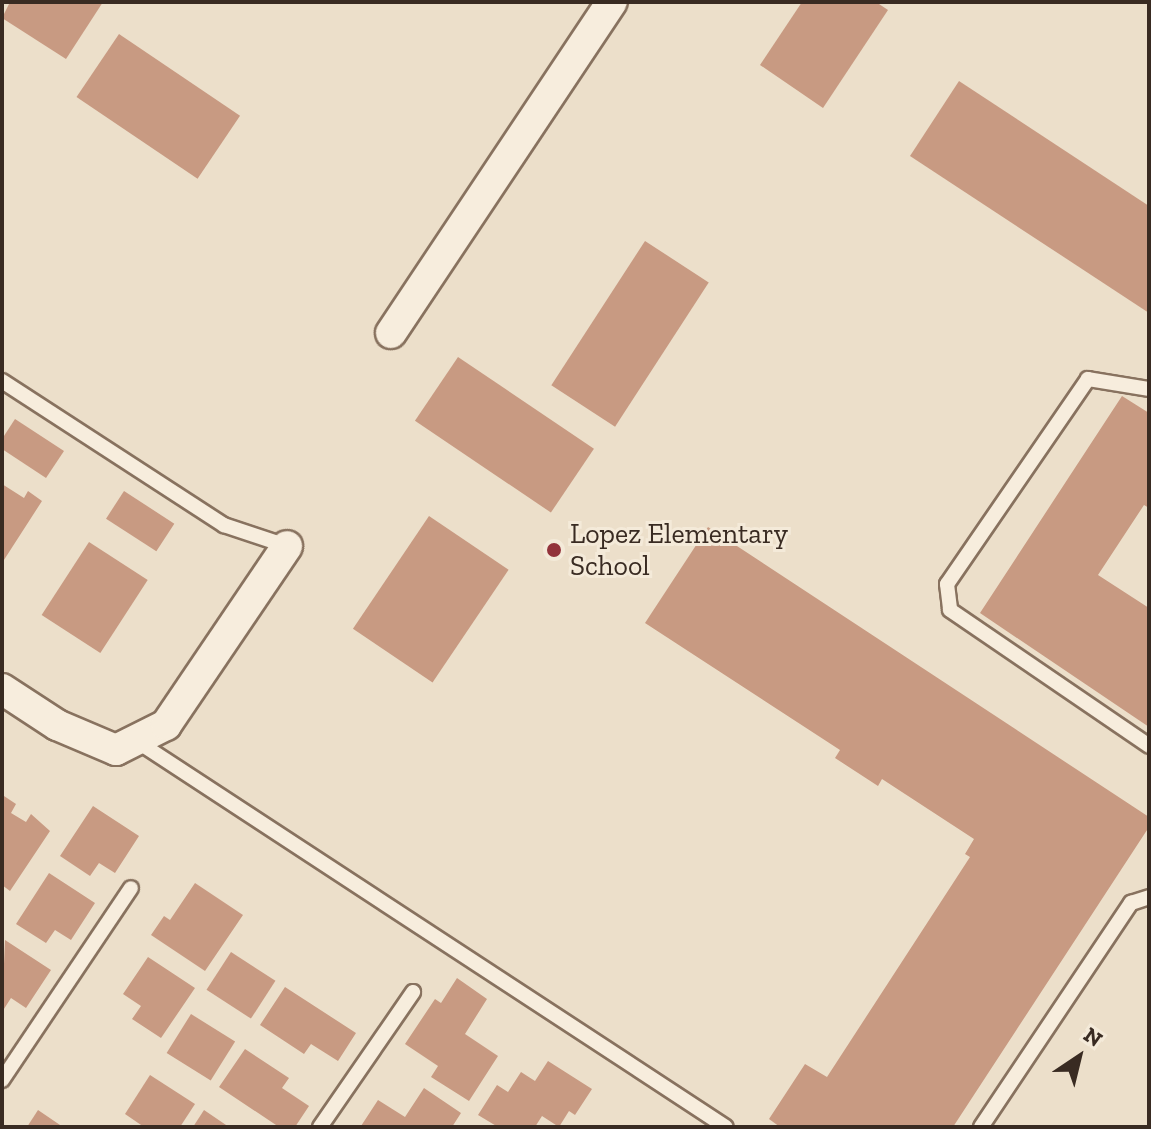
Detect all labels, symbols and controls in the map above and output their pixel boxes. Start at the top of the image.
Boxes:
place label: Lopez Elementary School [570,517,788,583]
marker: Lopez Elementary School [545,541,563,559]
north arrow [1039,1017,1119,1097]
text: N [1078,1021,1108,1053]

